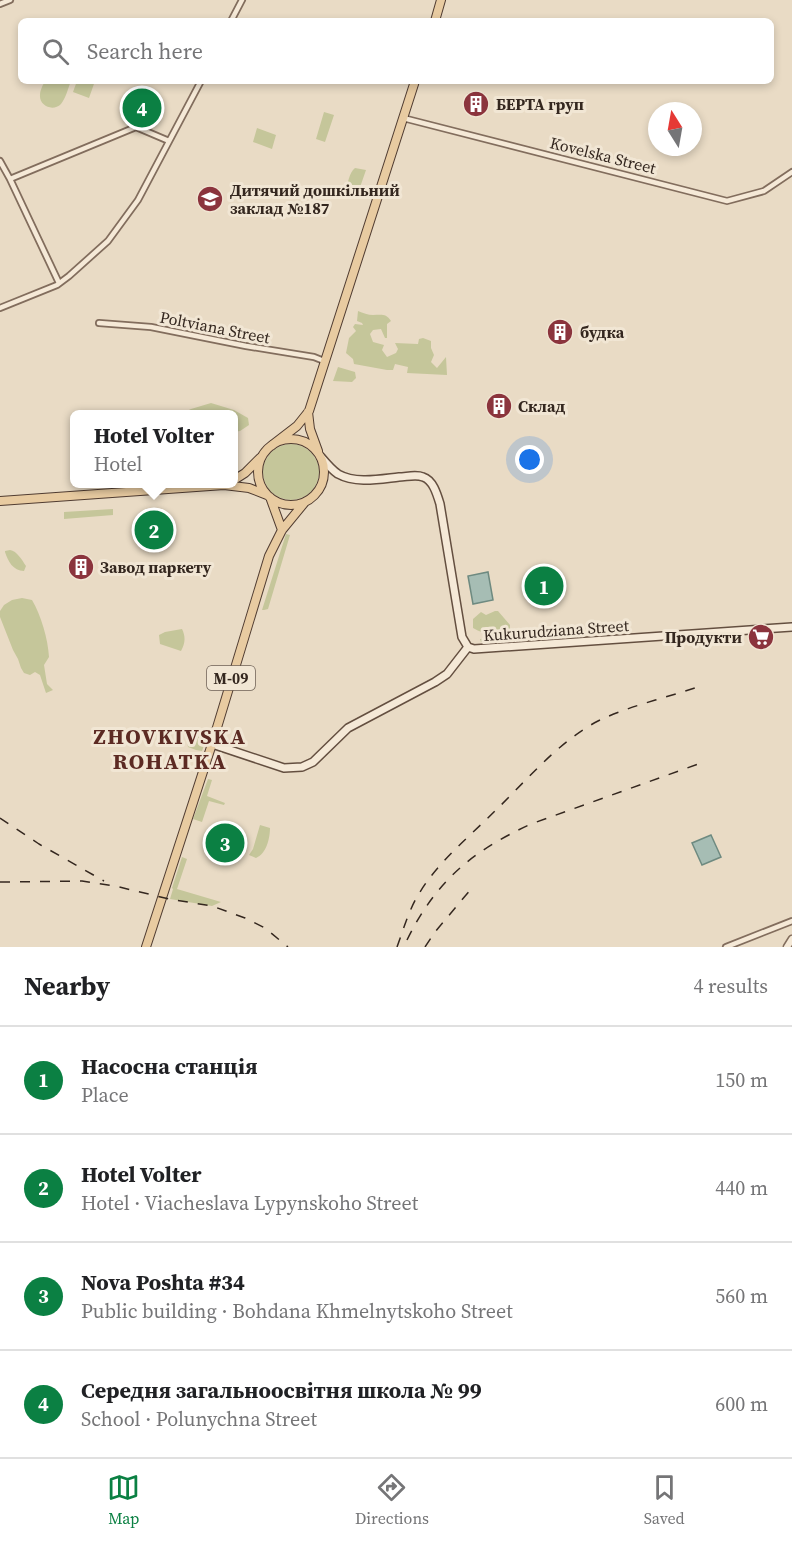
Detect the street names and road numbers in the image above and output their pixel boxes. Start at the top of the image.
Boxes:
street label: Kovelska Street [548,131,659,179]
street label: Poltviana Street [158,306,273,349]
street label: Kukurudziana Street [483,614,630,646]
road number: М-09 [207,666,255,690]

